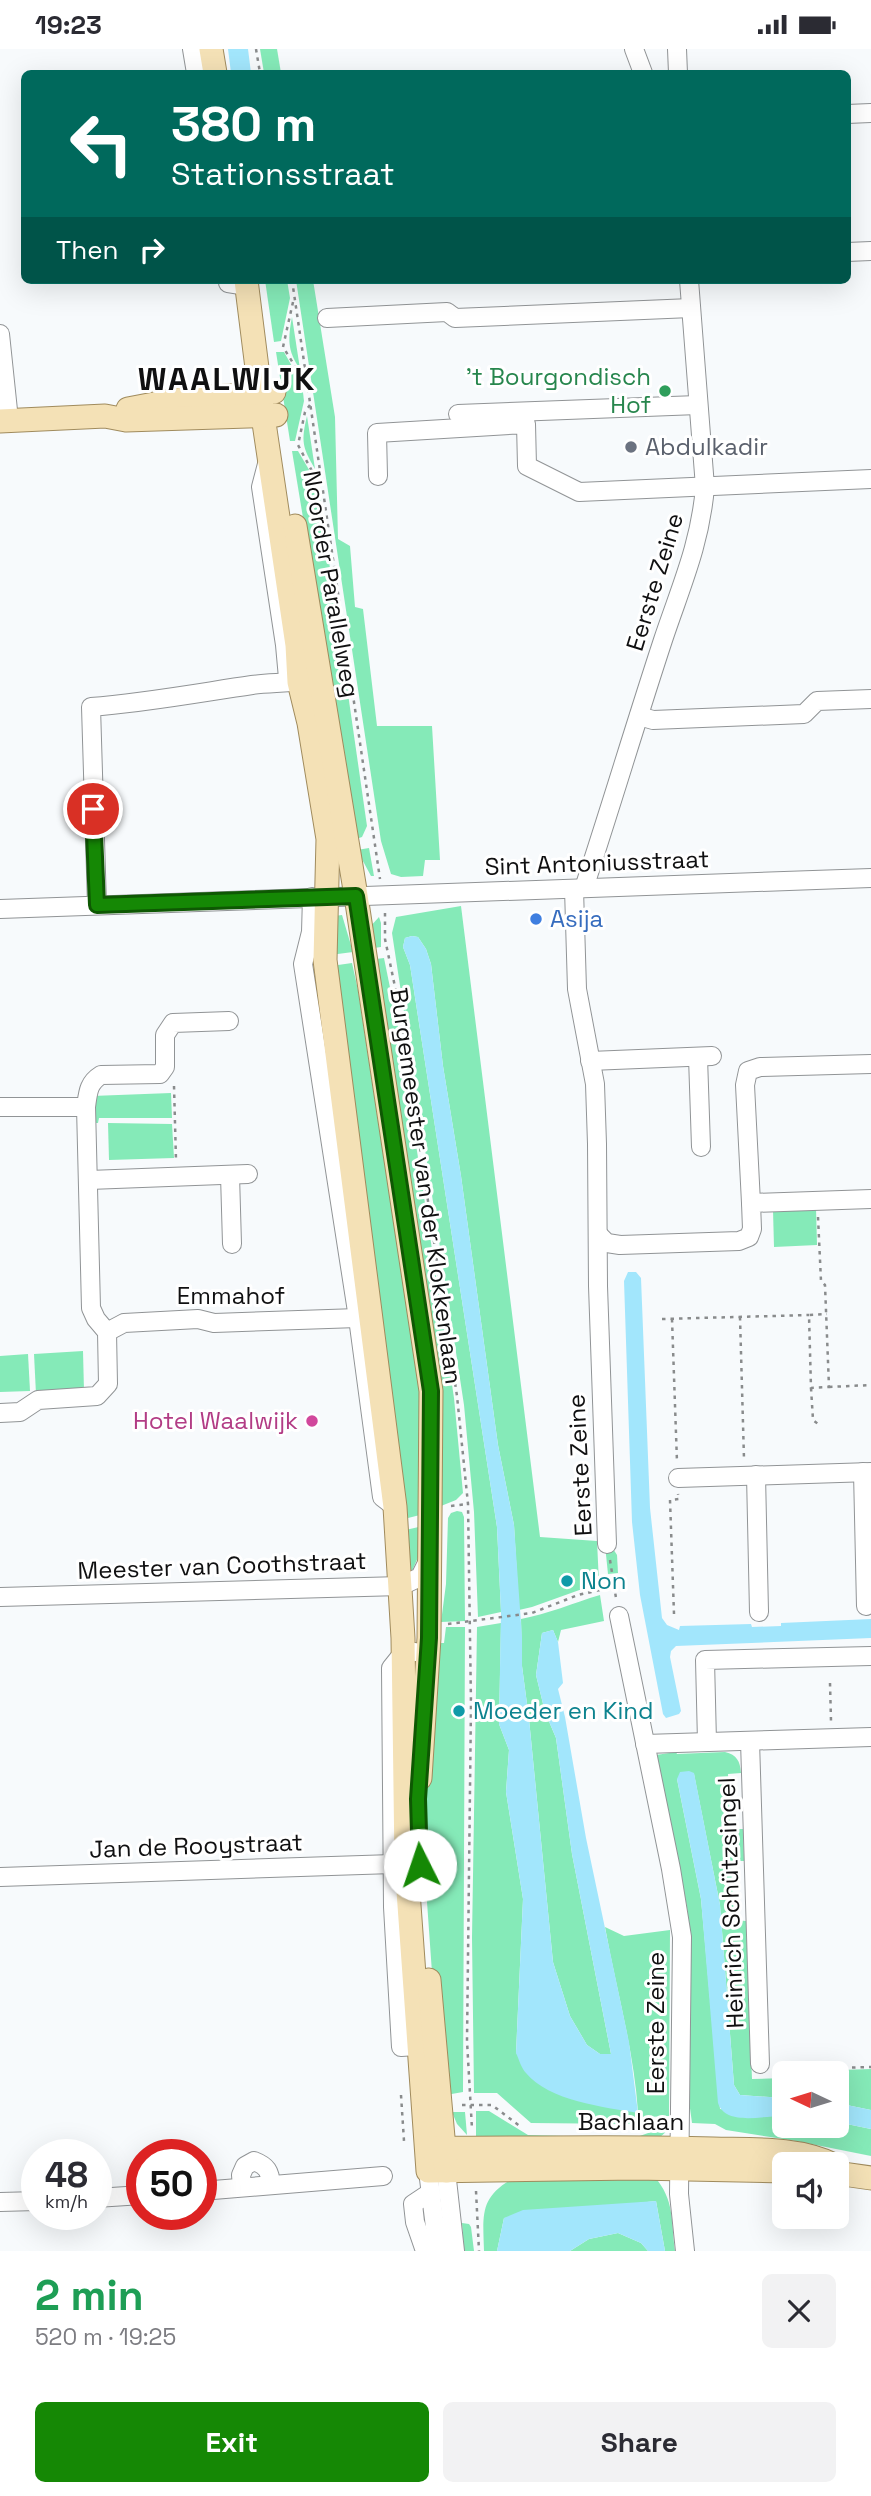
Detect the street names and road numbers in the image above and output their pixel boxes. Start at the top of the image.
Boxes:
street label: Noorder Parallelweg [296,468,367,700]
street label: Eerste Zeine [619,509,690,654]
street label: Sint Antoniusstraat [484,843,710,882]
street label: Burgemeester van der Klokkenlaan [383,986,470,1386]
street label: Emmahof [177,1280,285,1311]
street label: Eerste Zeine [560,1393,599,1537]
street label: Meester van Coothstraat [77,1545,367,1586]
street label: Heinrich Schützsingel [711,1777,750,2029]
street label: Jan de Rooystraat [89,1826,303,1865]
street label: Eerste Zeine [640,1952,671,2094]
street label: Bachlaan [578,2106,684,2137]

